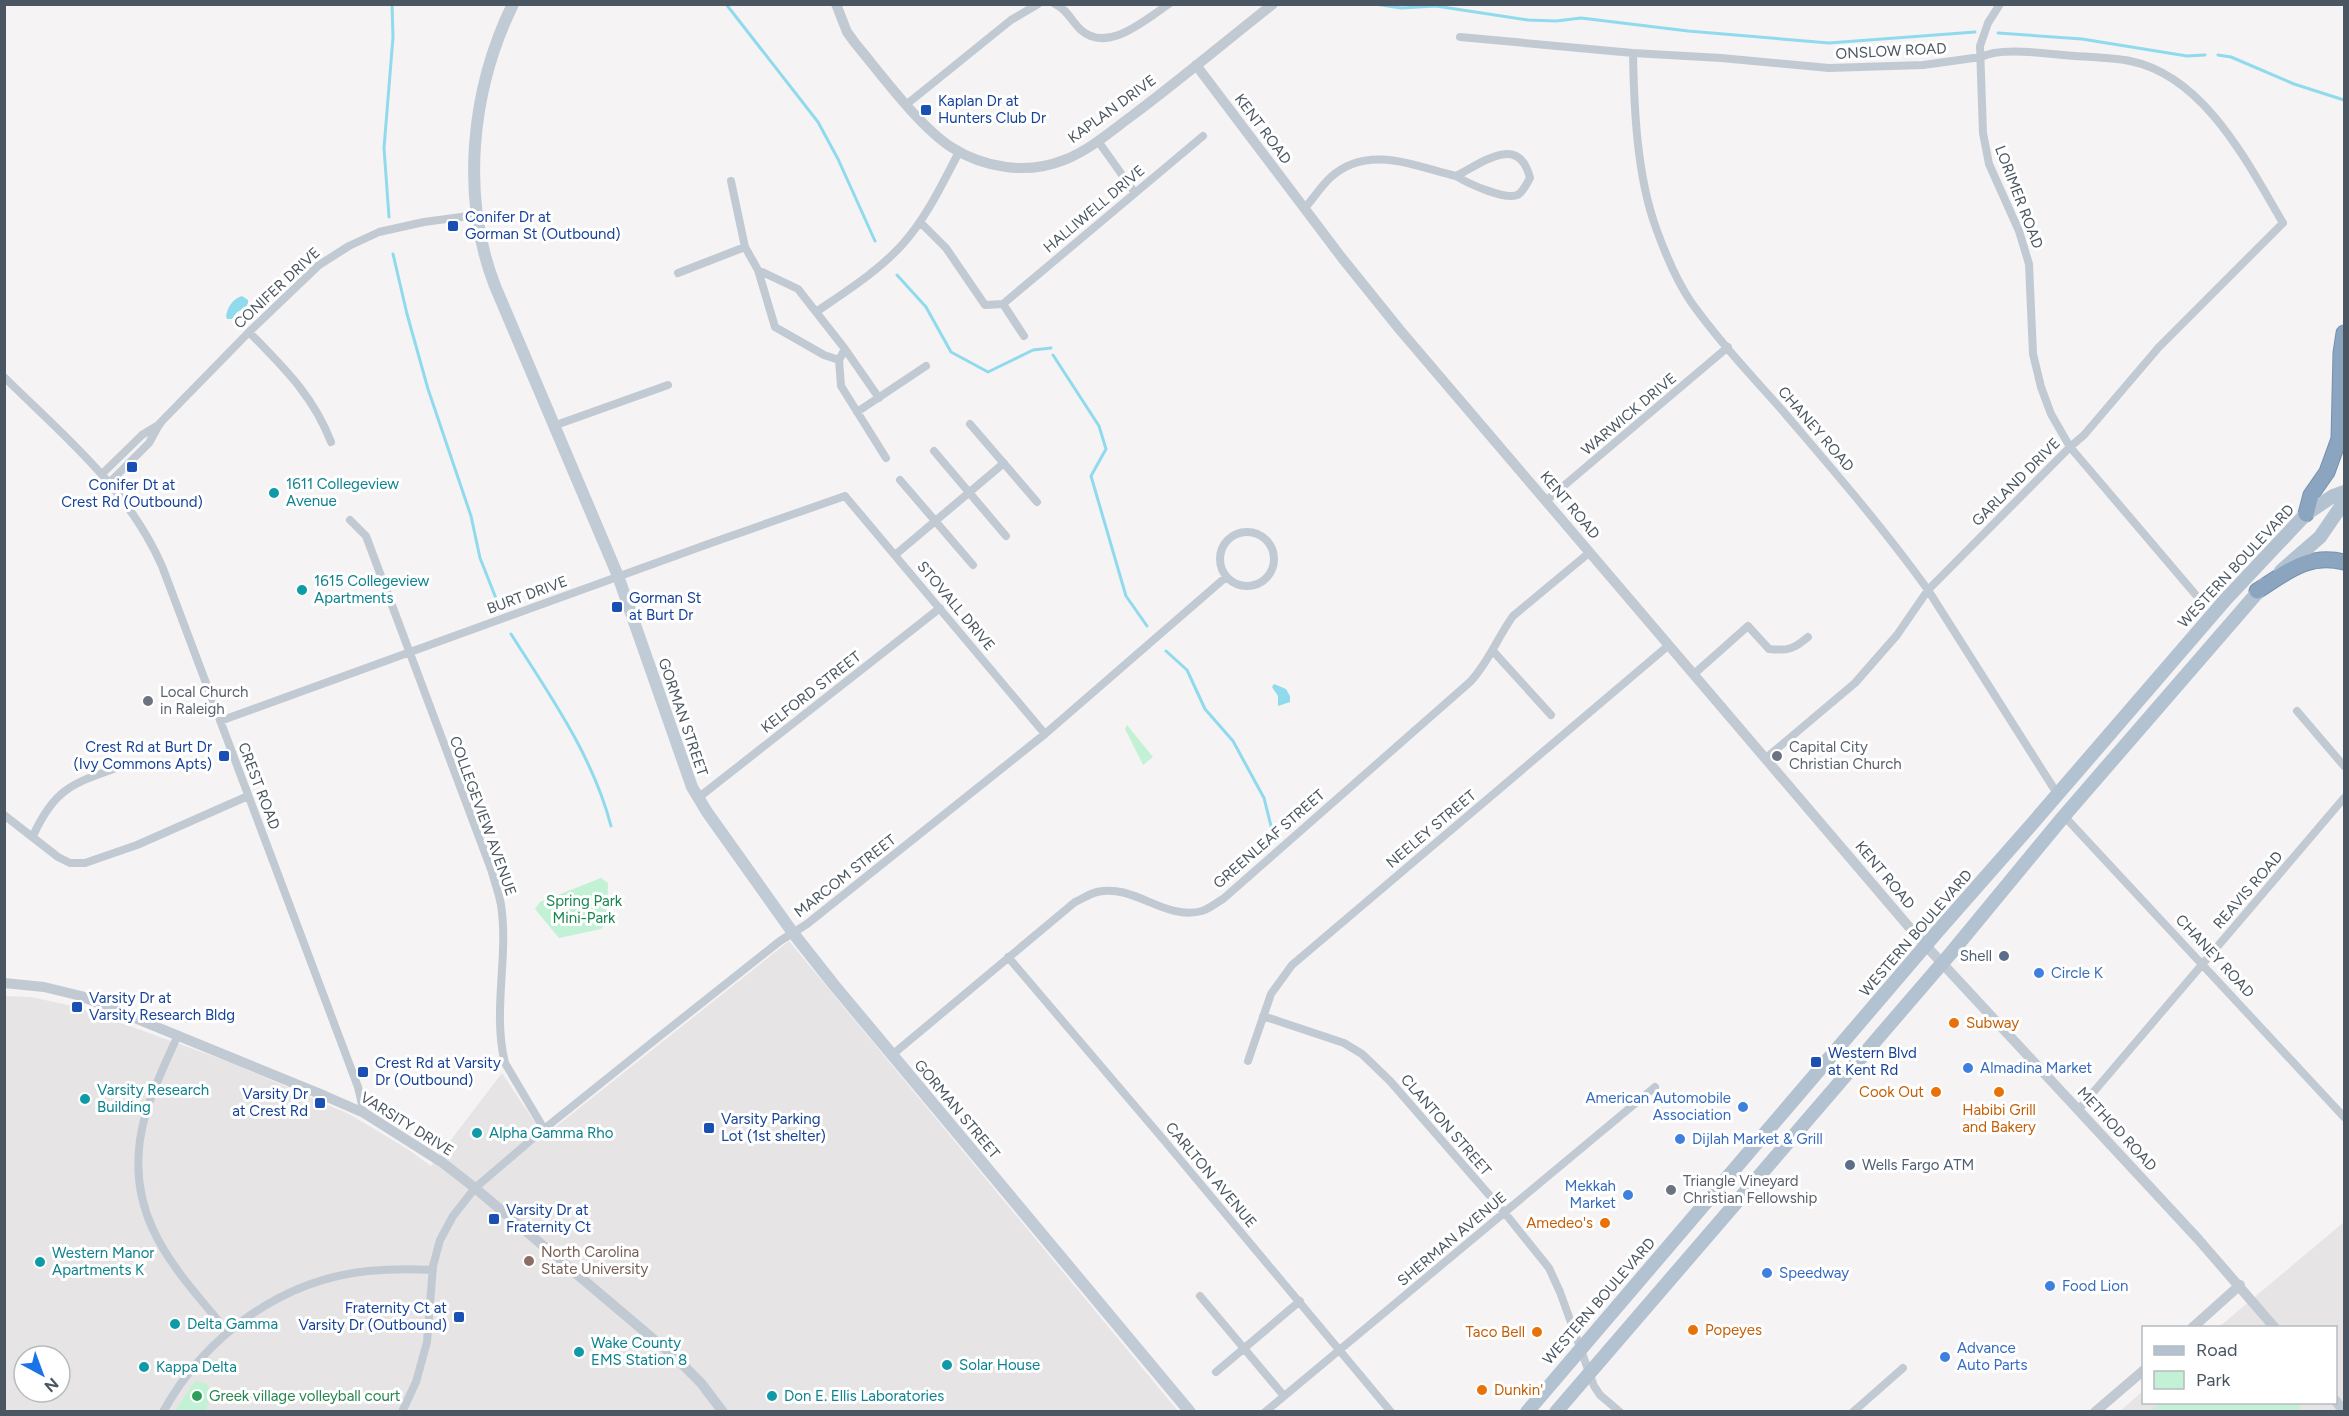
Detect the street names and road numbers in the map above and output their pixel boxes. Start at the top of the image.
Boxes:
street label: ONSLOW ROAD [1835,39,1947,63]
street label: KAPLAN DRIVE [1065,71,1159,147]
street label: KENT ROAD [1231,90,1295,168]
street label: LORIMER ROAD [1991,143,2047,251]
street label: HALLIWELL DRIVE [1040,161,1148,257]
street label: CONIFER DRIVE [230,243,324,333]
street label: WARWICK DRIVE [1578,369,1680,459]
street label: CHANEY ROAD [1774,383,1858,475]
street label: GARLAND DRIVE [1968,434,2064,530]
street label: KENT ROAD [1536,467,1604,543]
street label: WESTERN BOULEVARD [2174,501,2298,631]
street label: STOVALL DRIVE [913,558,999,654]
street label: BURT DRIVE [484,572,570,618]
street label: KELFORD STREET [757,647,865,737]
street label: GORMAN STREET [654,656,712,779]
street label: COLLEGEVIEW AVENUE [446,734,520,898]
street label: CREST ROAD [234,740,284,832]
street label: GREENLEAF STREET [1210,785,1329,892]
street label: NEELEY STREET [1382,786,1480,872]
street label: MARCOM STREET [791,830,900,921]
street label: KENT ROAD [1851,837,1919,913]
street label: REAVIS ROAD [2210,848,2286,932]
street label: WESTERN BOULEVARD [1856,866,1976,1000]
street label: CHANEY ROAD [2172,911,2258,1001]
street label: GORMAN STREET [910,1056,1004,1163]
street label: CLANTON STREET [1397,1071,1495,1180]
street label: METHOD ROAD [2073,1083,2161,1175]
street label: VARSITY DRIVE [357,1088,457,1160]
street label: CARLTON AVENUE [1162,1119,1260,1231]
street label: SHERMAN AVENUE [1394,1188,1510,1290]
street label: WESTERN BOULEVARD [1539,1234,1659,1368]

